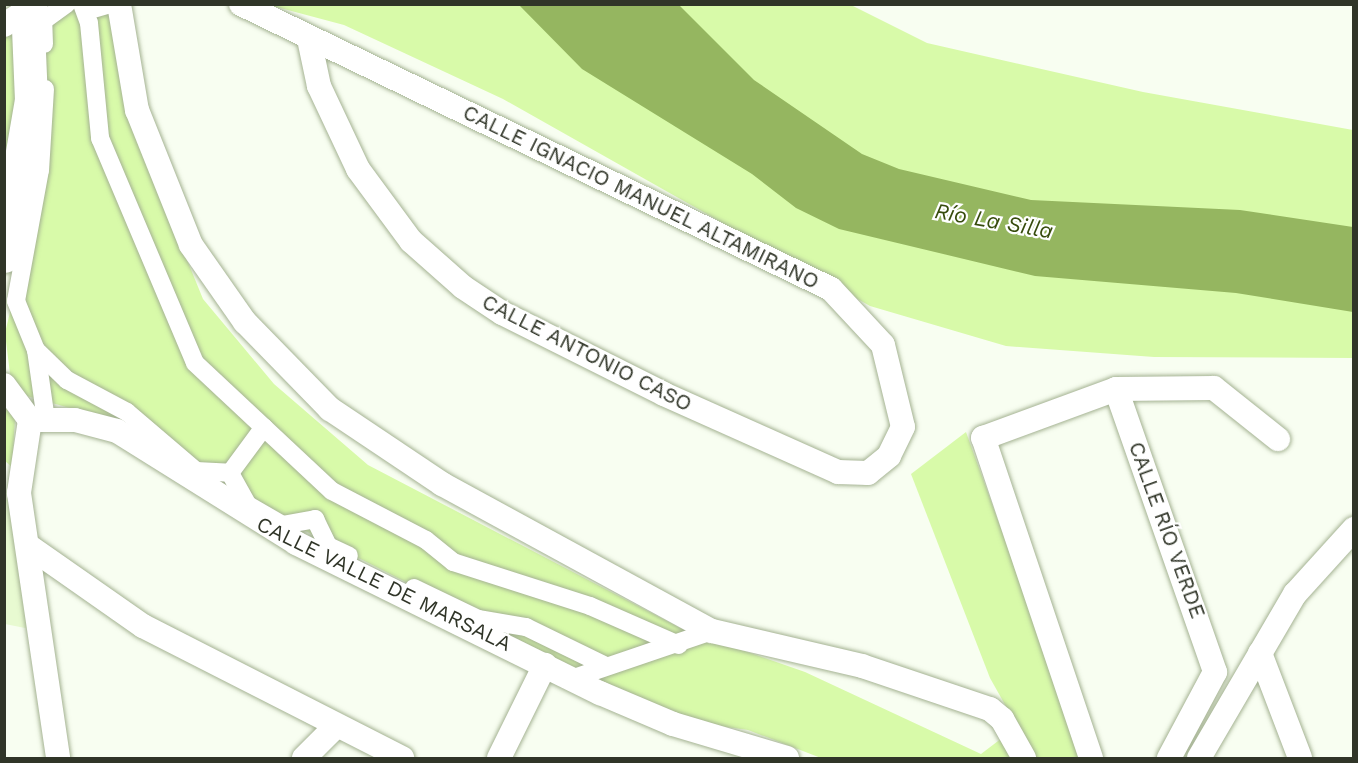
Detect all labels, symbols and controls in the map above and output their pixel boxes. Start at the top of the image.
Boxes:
street label: CALLE IGNACIO MANUEL ALTAMIRANO [458,99,824,295]
water label: Río La Silla [933,198,1055,244]
street label: CALLE ANTONIO CASO [478,289,696,417]
street label: CALLE RÍO VERDE [1123,438,1211,622]
street label: CALLE VALLE DE MARSALA [252,511,516,657]

